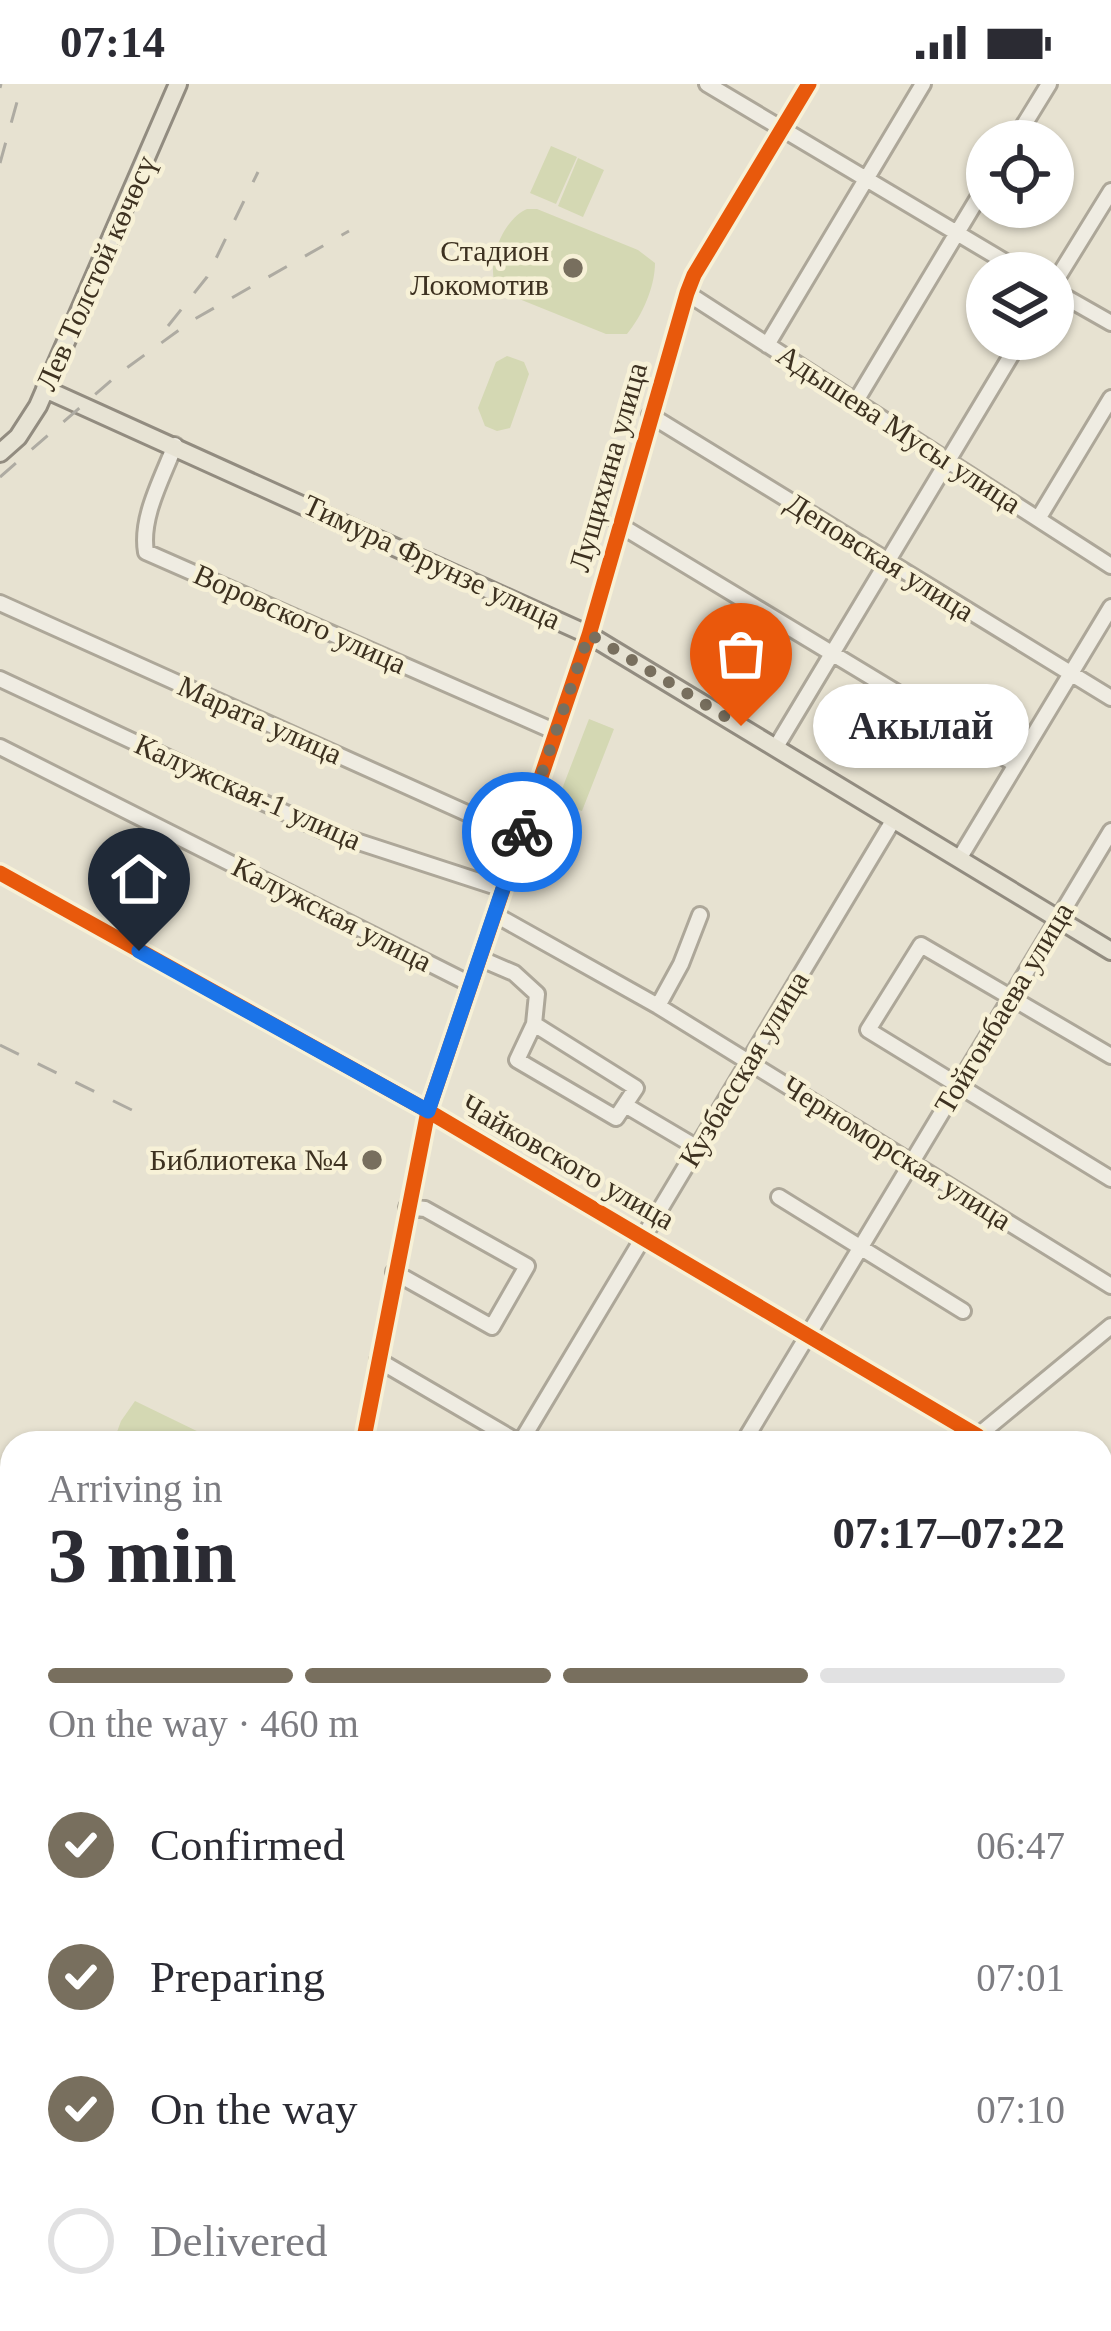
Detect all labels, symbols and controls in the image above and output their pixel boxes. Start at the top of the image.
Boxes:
text: 07:14 [60,17,165,67]
map controls [966,120,1074,360]
button: locate [966,120,1074,228]
street label: Лев Толстой көчөсү [29,150,162,395]
place label: Стадион Локомотив [410,234,549,301]
button: layers [966,252,1074,360]
marker: Стадион Локомотив [560,255,586,281]
street label: Адышева Мусы улица [771,337,1027,520]
street label: Лущихина улица [562,359,653,575]
street label: Деповская улица [780,486,980,628]
street label: Тимура Фрунзе улица [299,488,566,636]
street label: Воровского улица [189,557,411,680]
pin [690,603,792,726]
icon: bag [708,621,774,687]
street label: Марата улица [173,669,347,770]
callout: Акылай [813,684,1029,768]
text: Акылай [849,704,993,747]
street label: Калужская-1 улица [130,727,366,856]
courier [462,772,582,892]
icon: bike [489,799,555,865]
pin [88,828,190,951]
icon: home [106,846,172,912]
street label: Калужская улица [227,849,437,978]
street label: Тойгонбаева улица [928,896,1080,1119]
street label: Кузбасская улица [672,965,815,1173]
street label: Черноморская улица [777,1069,1018,1236]
street label: Чайковского улица [456,1087,681,1236]
place label: Библиотека №4 [150,1143,348,1176]
marker: Библиотека №4 [359,1147,385,1173]
text: Arriving in [48,1467,222,1510]
text: 07:17–07:22 [833,1508,1065,1558]
text: 3 min [48,1512,237,1599]
text: On the way · 460 m [48,1702,359,1745]
icon: check [48,1812,114,1878]
text: Confirmed [150,1820,345,1870]
text: 06:47 [976,1824,1065,1867]
icon: check [48,1944,114,2010]
text: Preparing [150,1952,325,2002]
text: 07:01 [976,1956,1065,1999]
icon: check [48,2076,114,2142]
text: On the way [150,2084,357,2134]
text: 07:10 [976,2088,1065,2131]
text: Delivered [150,2216,327,2266]

